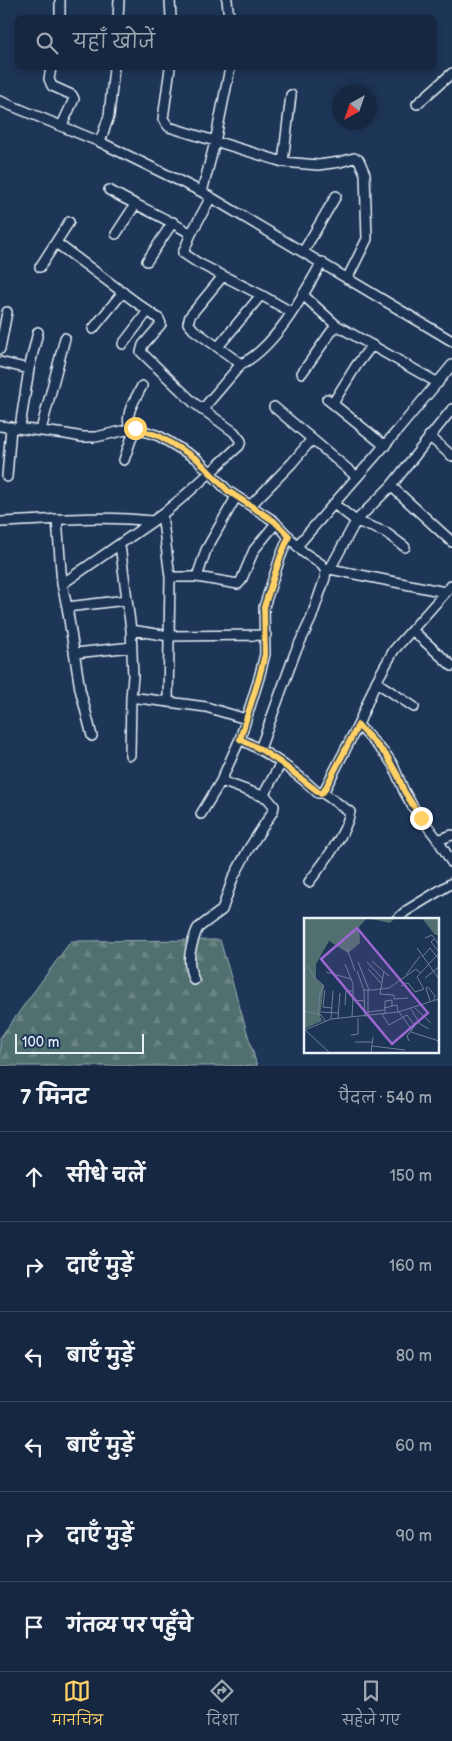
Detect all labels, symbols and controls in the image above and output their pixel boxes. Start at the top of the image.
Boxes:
search box [15,15,437,70]
icon: search [33,29,61,57]
text: यहाँ खोजें [73,31,155,54]
north arrow [332,85,377,130]
route start [124,417,147,440]
route end [410,807,433,830]
inset map [304,918,440,1054]
scale bar [15,1031,144,1054]
text: 100 m [22,1034,59,1051]
text: 7 मिनट [20,1085,88,1110]
text: पैदल · 540 m [339,1089,432,1108]
icon: ahead [20,1163,48,1191]
text: सीधे चलें [67,1165,145,1188]
text: 150 m [390,1167,432,1186]
icon: right [20,1253,48,1281]
text: दाएँ मुड़ें [67,1255,133,1278]
text: 160 m [389,1257,432,1276]
icon: left [20,1343,48,1371]
text: बाएँ मुड़ें [67,1345,134,1368]
text: 80 m [396,1347,432,1366]
icon: left [20,1433,48,1461]
text: बाएँ मुड़ें [67,1435,134,1458]
text: 60 m [395,1437,432,1456]
icon: right [20,1523,48,1551]
text: दाएँ मुड़ें [67,1525,133,1548]
text: 90 m [396,1527,432,1546]
icon: arrive [20,1613,48,1641]
text: गंतव्य पर पहुँचे [67,1615,193,1638]
tab: मानचित्र [52,1677,103,1736]
tab: दिशा [207,1677,238,1736]
tab: सहेजे गए [342,1677,400,1736]

